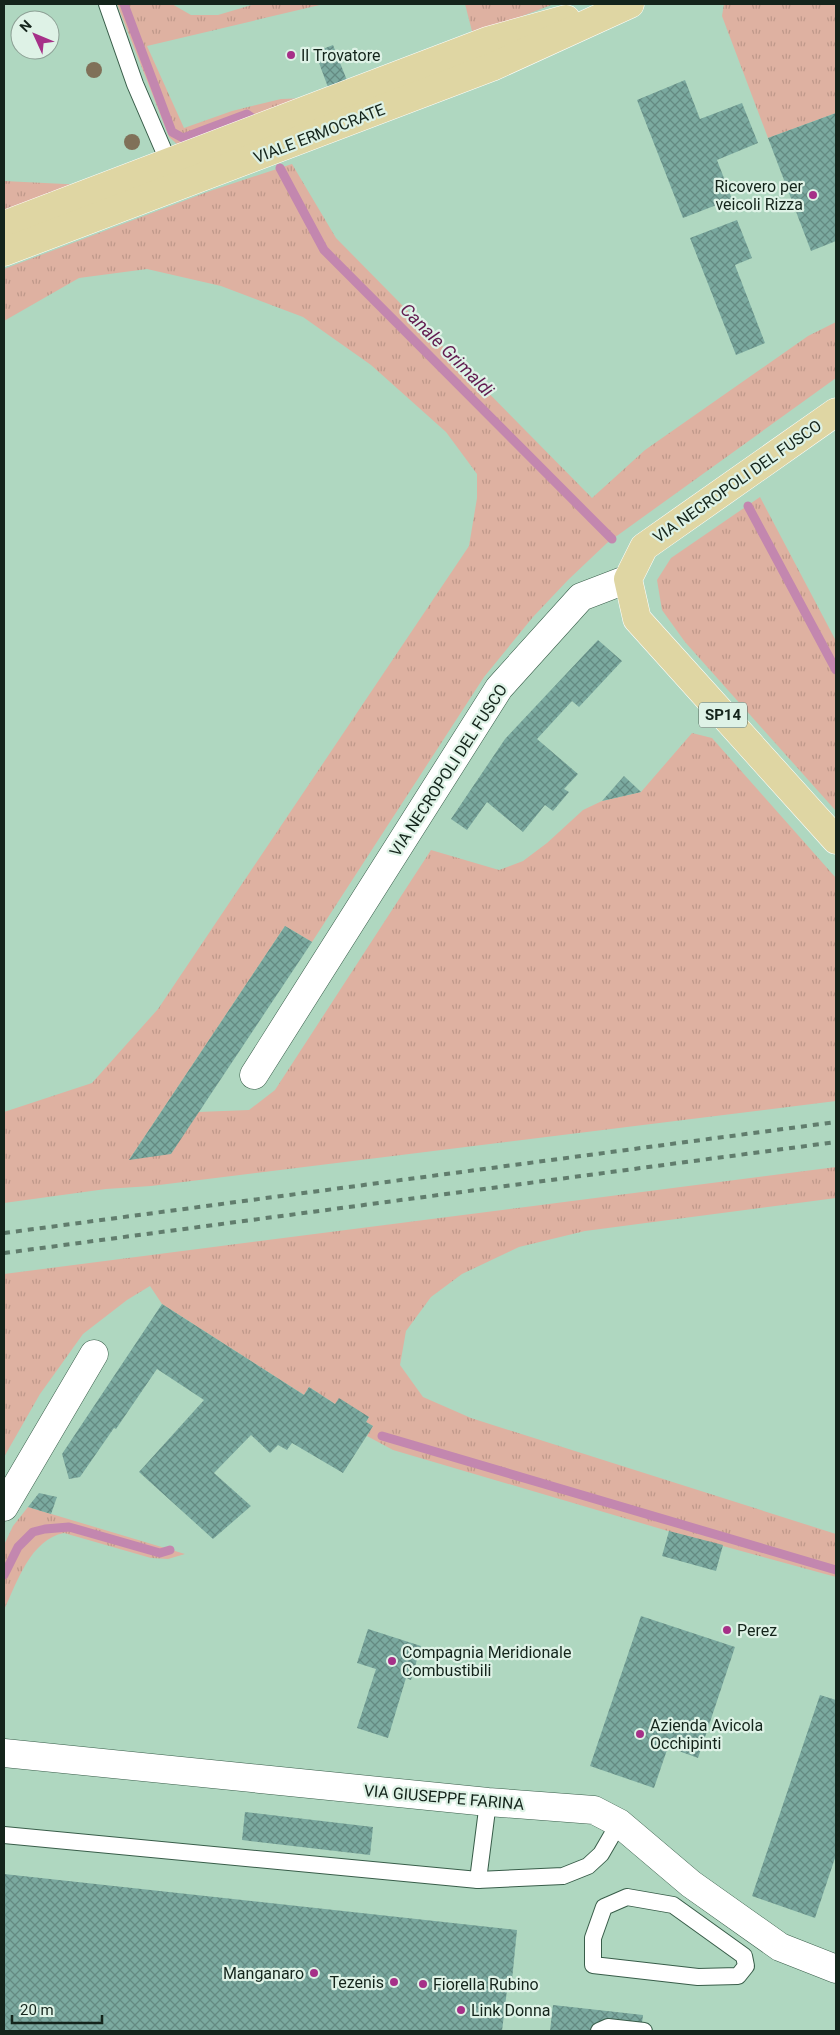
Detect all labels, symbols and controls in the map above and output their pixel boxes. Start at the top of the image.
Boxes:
north arrow [10,10,60,60]
text: N [16,17,35,35]
place label: Il Trovatore [301,46,380,65]
marker: Il Trovatore [285,49,297,61]
street label: VIALE ERMOCRATE [251,100,388,167]
place label: Ricovero per veicoli Rizza [714,177,804,214]
marker: Ricovero per veicoli Rizza [807,189,819,201]
water label: Canale Grimaldi [396,299,499,401]
street label: VIA NECROPOLI DEL FUSCO [649,416,825,547]
street label: VIA NECROPOLI DEL FUSCO [386,681,511,860]
road number: SP14 [699,702,747,728]
place label: Perez [737,1621,777,1640]
marker: Perez [721,1624,733,1636]
place label: Compagnia Meridionale Combustibili [402,1643,571,1680]
marker: Compagnia Meridionale Combustibili [386,1655,398,1667]
place label: Azienda Avicola Occhipinti [650,1716,763,1753]
marker: Azienda Avicola Occhipinti [634,1728,646,1740]
street label: VIA GIUSEPPE FARINA [363,1781,525,1814]
place label: Manganaro [223,1964,304,1983]
marker: Manganaro [308,1967,320,1979]
place label: Tezenis [329,1973,384,1992]
place label: Fiorella Rubino [433,1975,539,1994]
marker: Tezenis [388,1976,400,1988]
marker: Fiorella Rubino [417,1978,429,1990]
scale bar [12,1992,102,2024]
text: 20 m [20,2001,54,2019]
place label: Link Donna [471,2001,550,2020]
marker: Link Donna [455,2004,467,2016]

